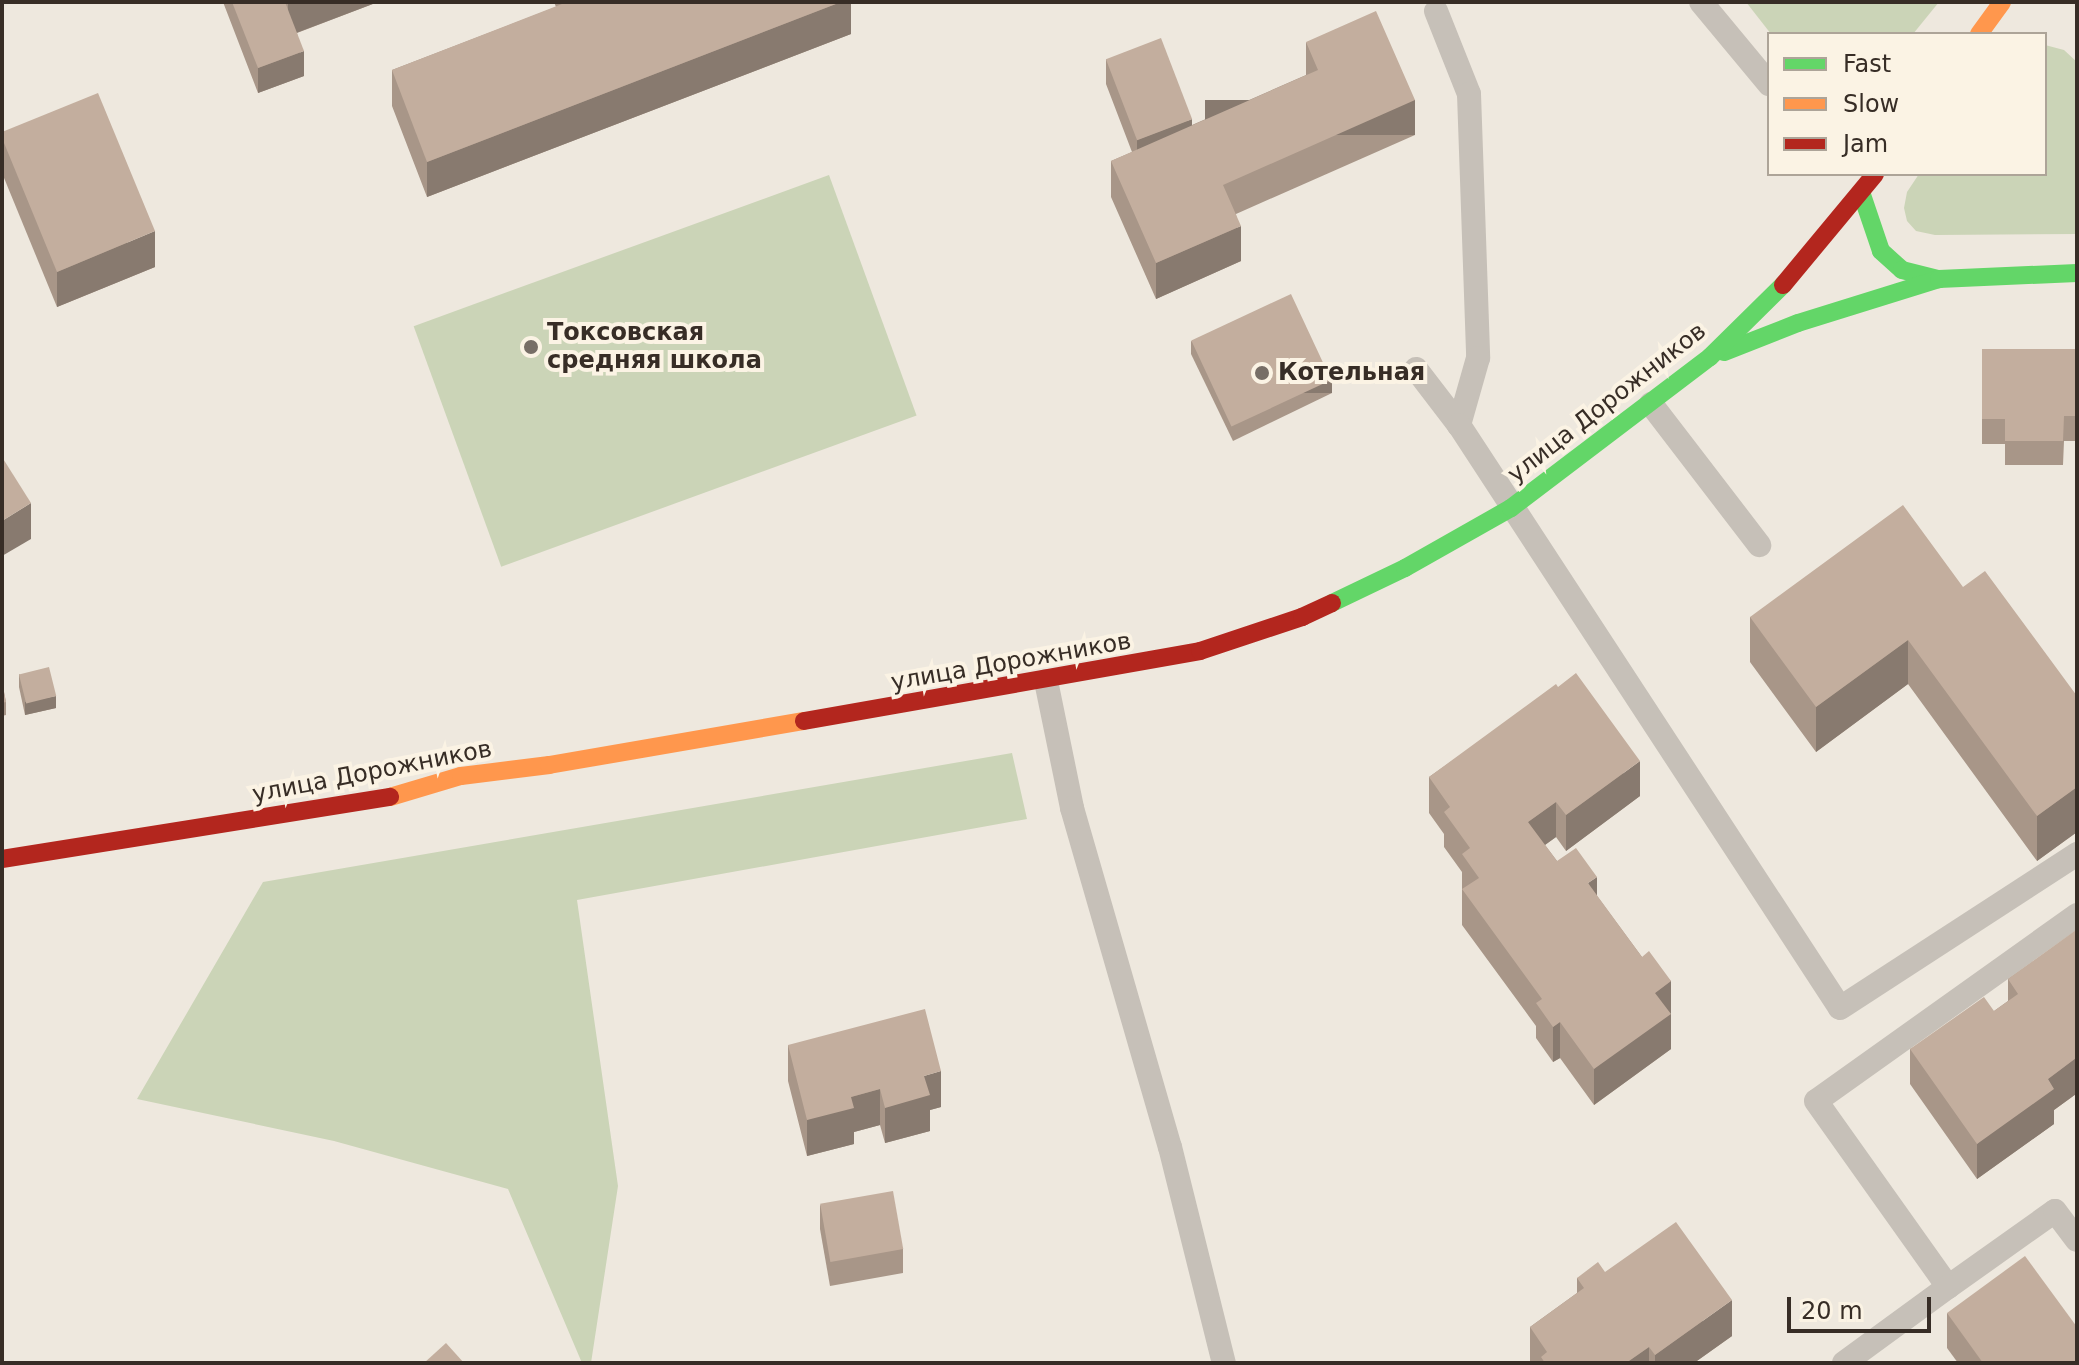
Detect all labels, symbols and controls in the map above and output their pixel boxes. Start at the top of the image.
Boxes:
legend [1767,32,2047,176]
text: Fast [1843,50,1891,78]
text: Slow [1843,90,1899,118]
text: Jam [1843,130,1888,158]
street label: улица Дорожников [1502,317,1712,489]
place label: Токсовская средняя школа [547,319,762,375]
marker: Токсовская средняя школа [522,338,540,356]
place label: Котельная [1278,359,1425,387]
marker: Котельная [1253,364,1271,382]
street label: улица Дорожников [889,627,1133,697]
street label: улица Дорожников [250,735,494,809]
scale bar [1791,1281,1935,1331]
text: 20 m [1801,1297,1863,1325]

